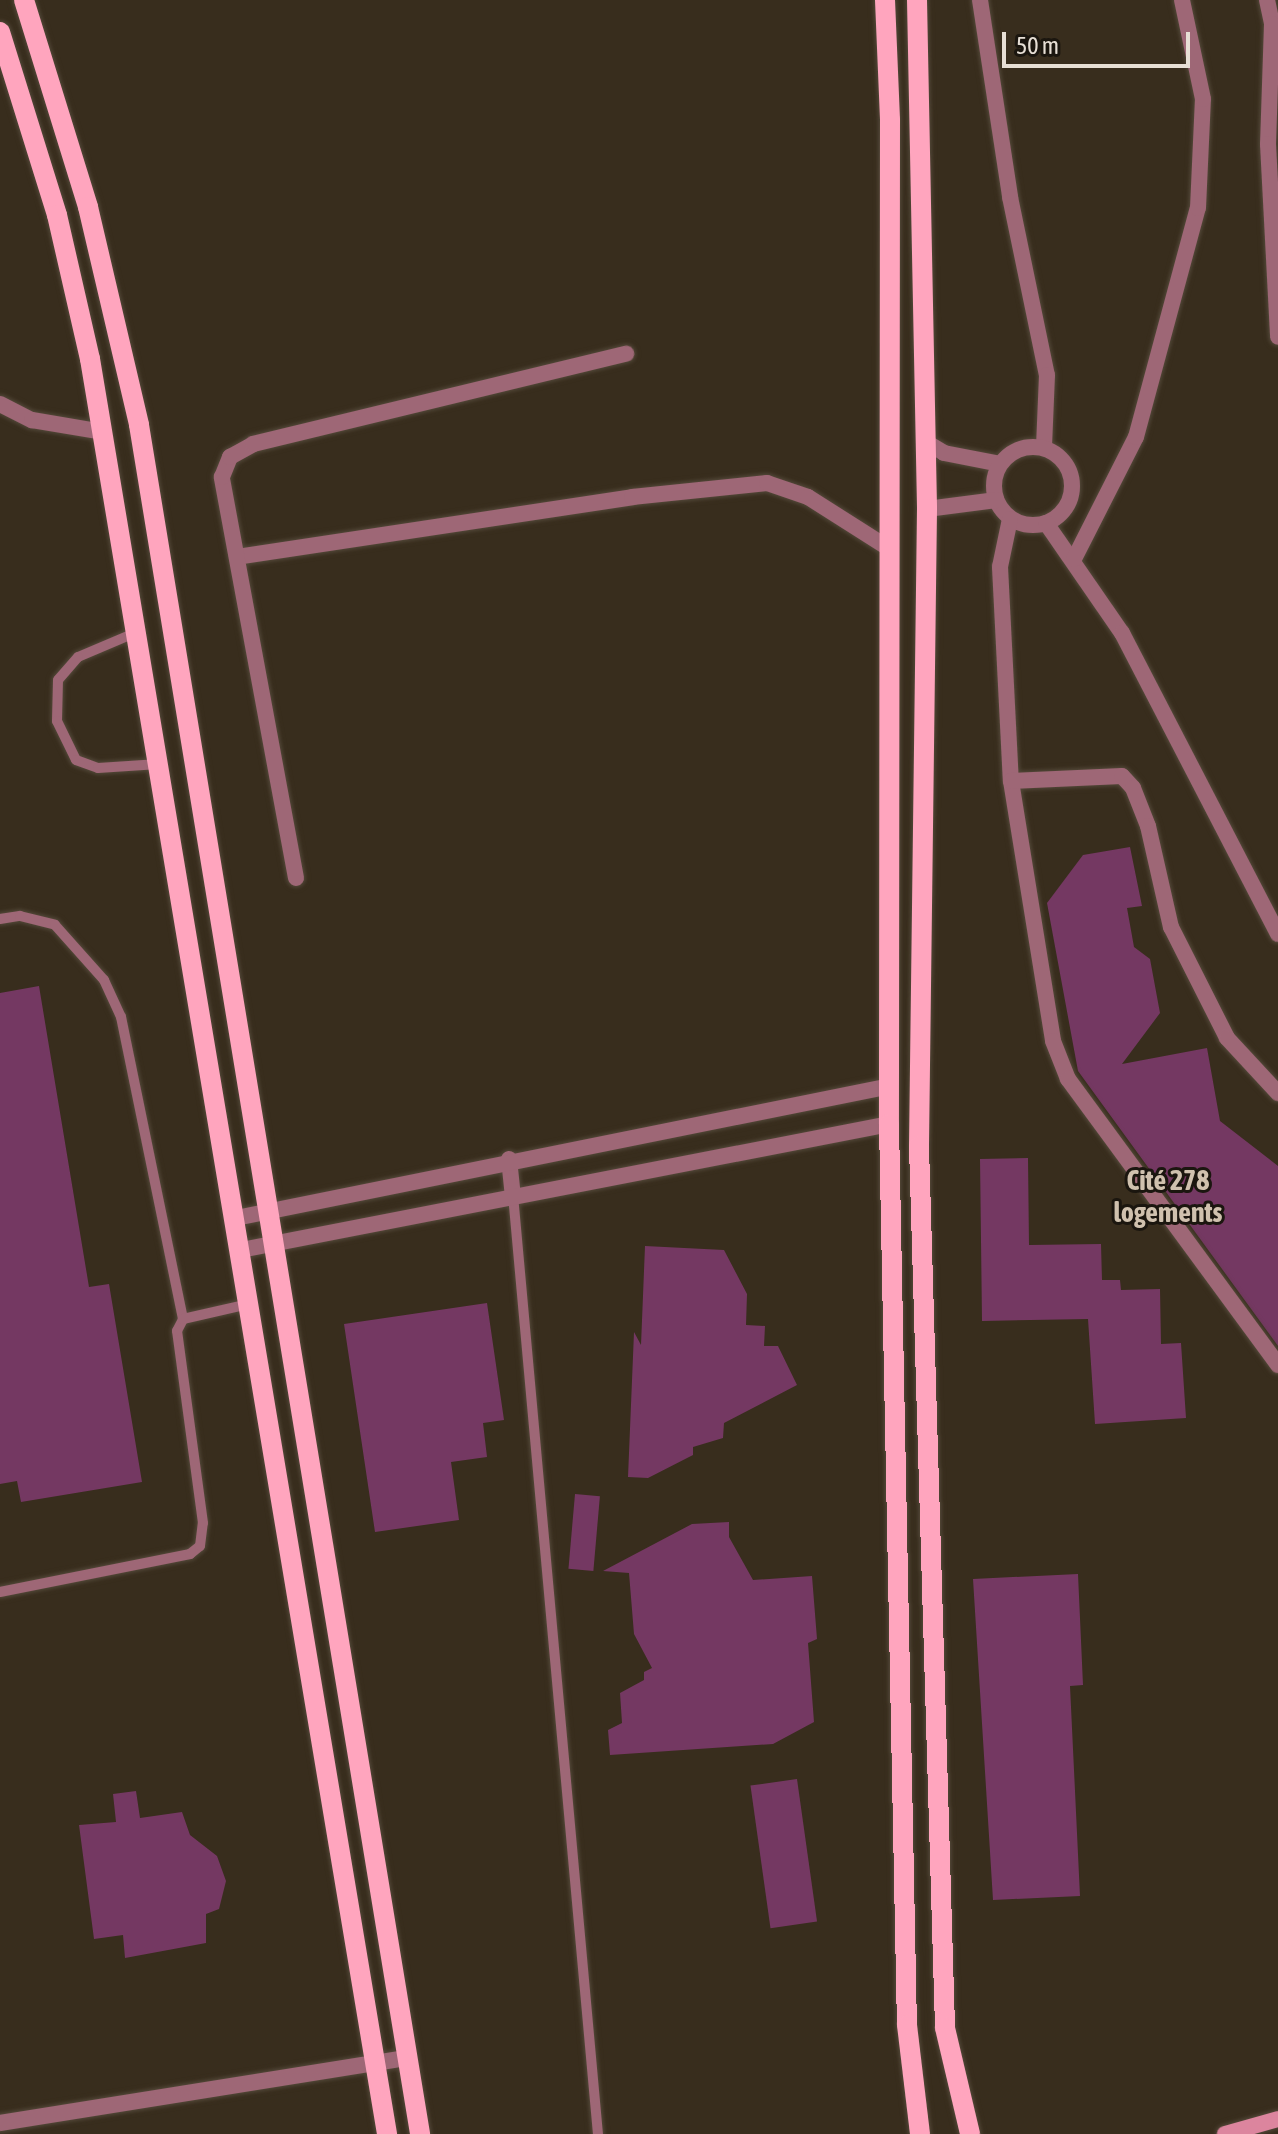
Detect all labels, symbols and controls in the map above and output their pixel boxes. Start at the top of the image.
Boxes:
scale bar [1006,16,1194,66]
text: 50 m [1016,32,1059,59]
district label: Cité 278 logements [1114,1163,1222,1229]

